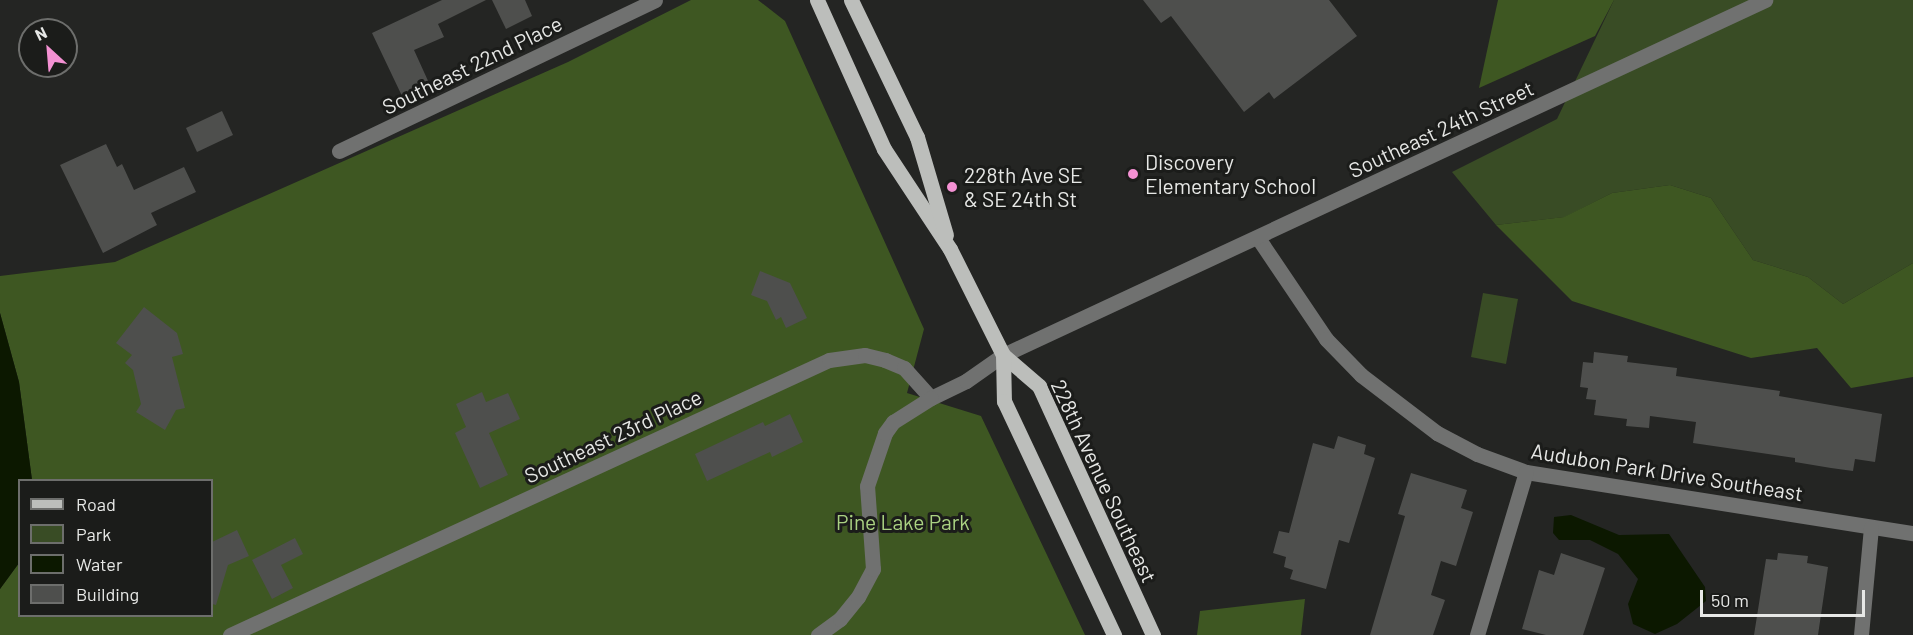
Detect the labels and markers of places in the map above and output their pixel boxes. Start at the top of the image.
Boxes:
place label: Discovery Elementary School [1145,149,1316,199]
place label: 228th Ave SE & SE 24th St [964,162,1083,212]
marker: Discovery Elementary School [1126,167,1140,181]
marker: 228th Ave SE & SE 24th St [945,180,959,194]

